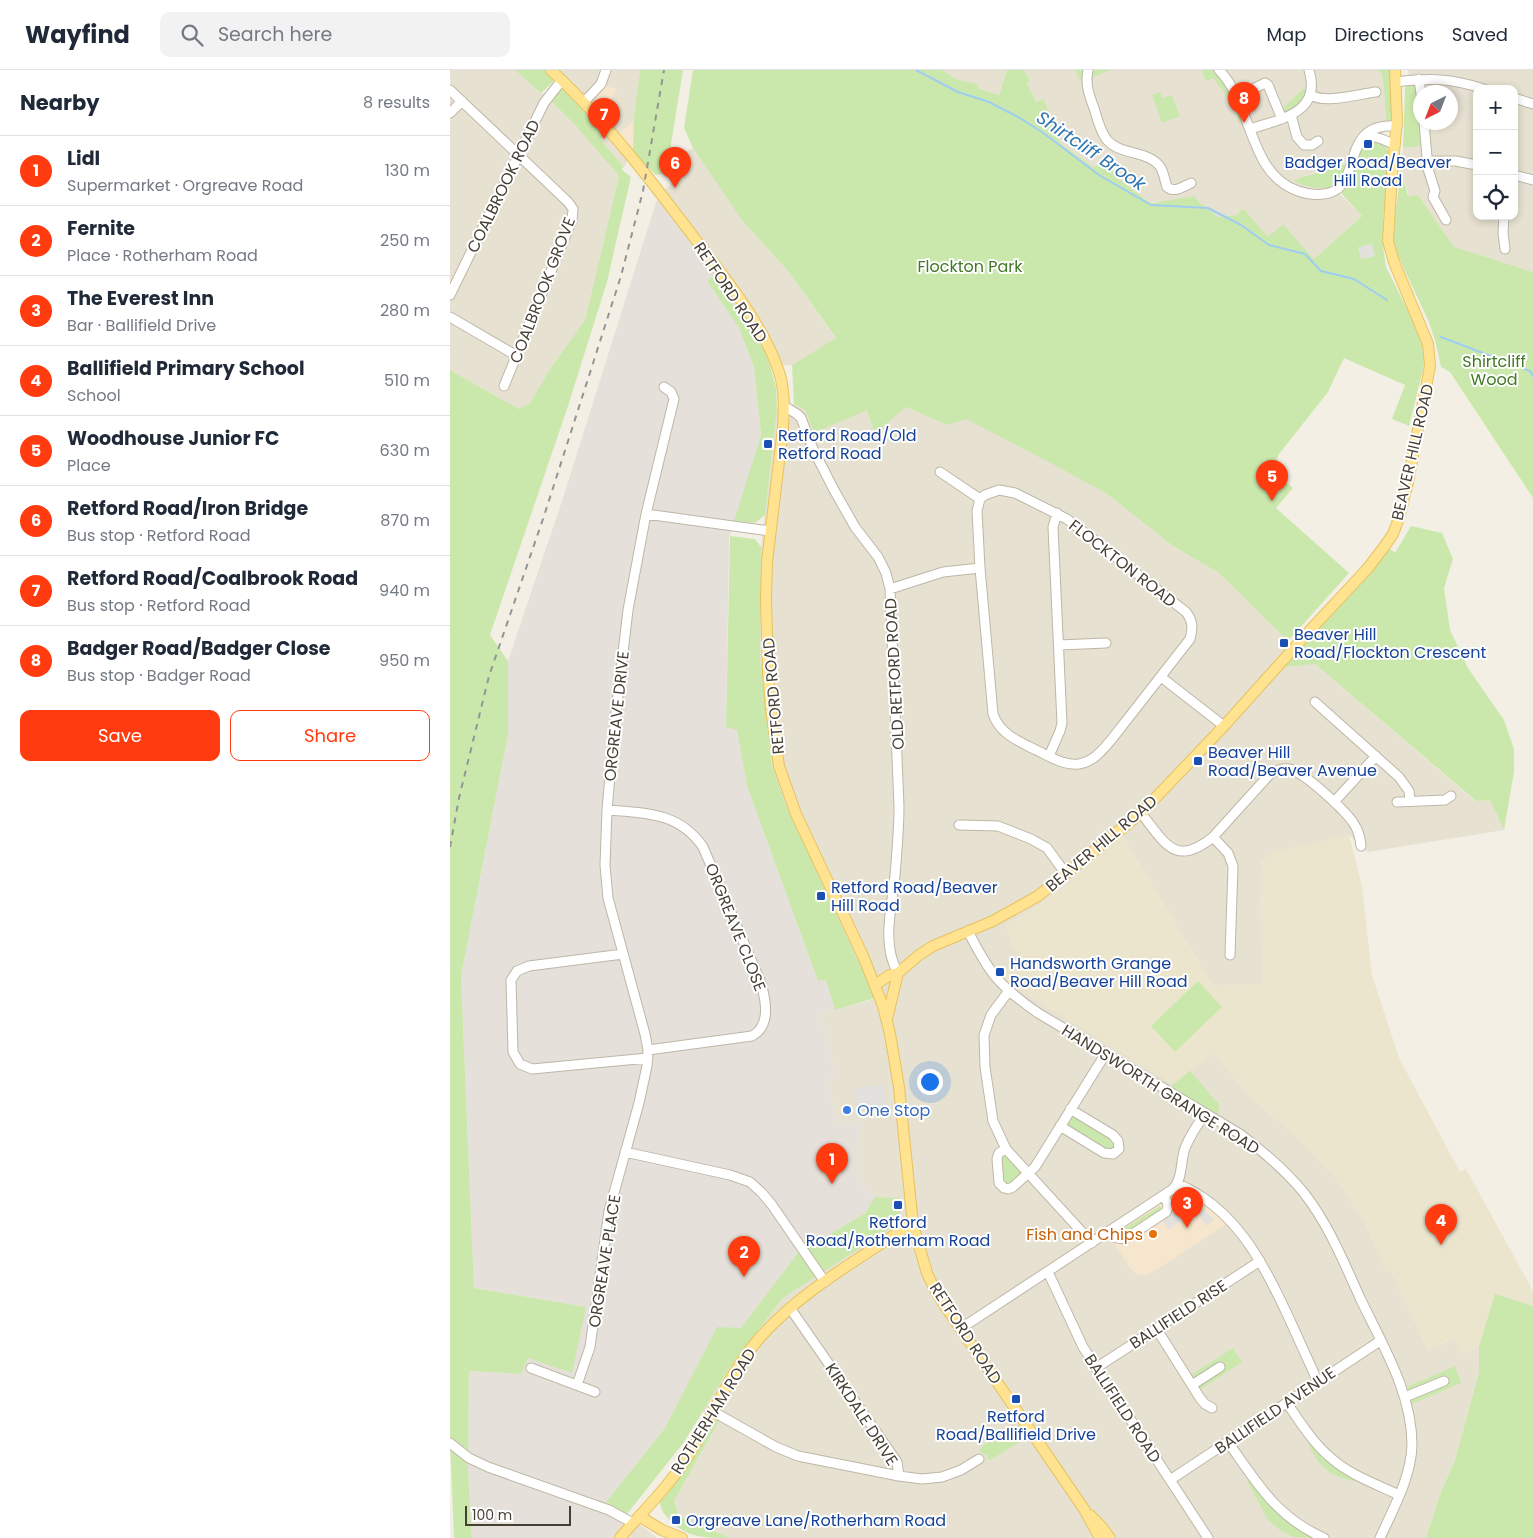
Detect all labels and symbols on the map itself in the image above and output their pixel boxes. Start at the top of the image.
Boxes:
pin: 8 [1228,82,1260,123]
north arrow [1413,85,1458,130]
pin: 7 [588,98,620,139]
water label: Shirtcliff Brook [1032,105,1151,197]
street label: COALBROOK ROAD [461,116,546,257]
marker: Badger Road/Beaver Hill Road [1362,138,1374,150]
pin: 6 [659,147,691,188]
place label: Badger Road/Beaver Hill Road [1284,151,1452,192]
street label: COALBROOK GROVE [504,214,581,367]
street label: RETFORD ROAD [688,237,773,347]
park label: Flockton Park [917,255,1023,278]
park label: Shirtcliff Wood [1462,350,1526,391]
street label: BEAVER HILL ROAD [1386,382,1439,523]
place label: Retford Road/Old Retford Road [778,424,917,465]
marker: Retford Road/Old Retford Road [762,438,774,450]
pin: 5 [1256,460,1288,501]
street label: FLOCKTON ROAD [1064,514,1181,613]
street label: OLD RETFORD ROAD [879,597,910,750]
place label: Beaver Hill Road/Flockton Crescent [1294,623,1486,664]
street label: RETFORD ROAD [757,637,790,755]
marker: Beaver Hill Road/Flockton Crescent [1278,637,1290,649]
street label: ORGREAVE DRIVE [598,650,635,782]
place label: Beaver Hill Road/Beaver Avenue [1208,741,1377,782]
marker: Beaver Hill Road/Beaver Avenue [1192,755,1204,767]
street label: BEAVER HILL ROAD [1041,790,1162,897]
street label: ORGREAVE CLOSE [699,860,772,995]
place label: Retford Road/Beaver Hill Road [831,876,998,917]
marker: Retford Road/Beaver Hill Road [815,890,827,902]
place label: Handsworth Grange Road/Beaver Hill Road [1010,952,1188,993]
marker: Handsworth Grange Road/Beaver Hill Road [994,966,1006,978]
street label: HANDSWORTH GRANGE ROAD [1057,1019,1264,1160]
your location [917,1069,943,1095]
place label: One Stop [857,1099,930,1122]
marker: One Stop [841,1104,853,1116]
pin: 1 [816,1143,848,1184]
pin: 3 [1171,1187,1203,1228]
street label: ORGREAVE PLACE [583,1193,626,1329]
marker: Retford Road/Rotherham Road [892,1199,904,1211]
pin: 4 [1425,1204,1457,1245]
place label: Retford Road/Rotherham Road [806,1211,990,1252]
place label: Fish and Chips [1026,1223,1143,1246]
marker: Fish and Chips [1147,1228,1159,1240]
pin: 2 [728,1236,760,1277]
street label: BALLIFIELD RISE [1125,1274,1232,1355]
street label: RETFORD ROAD [924,1278,1007,1389]
street label: ROTHERHAM ROAD [665,1344,761,1479]
street label: BALLIFIELD ROAD [1079,1349,1166,1467]
street label: KIRKDALE DRIVE [820,1358,903,1470]
street label: BALLIFIELD AVENUE [1210,1361,1340,1459]
marker: Retford Road/Ballifield Drive [1010,1393,1022,1405]
place label: Retford Road/Ballifield Drive [936,1405,1096,1446]
scale bar [465,1503,571,1526]
place label: Orgreave Lane/Rotherham Road [686,1509,946,1532]
marker: Orgreave Lane/Rotherham Road [670,1514,682,1526]

